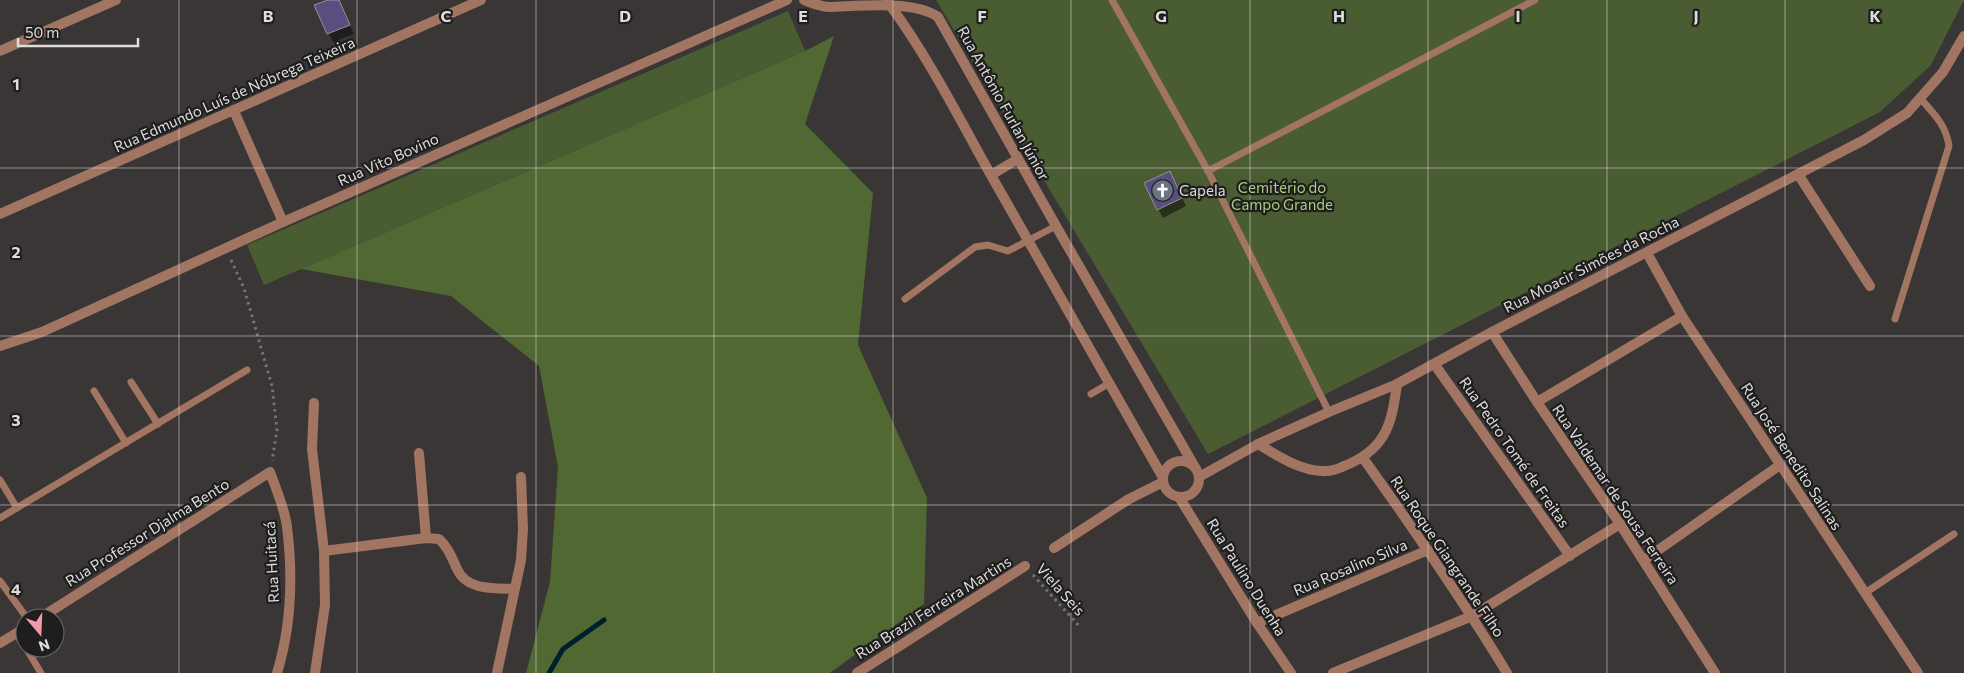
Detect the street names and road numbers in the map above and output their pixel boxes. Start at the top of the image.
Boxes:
street label: Rua Antônio Furlan Júnior [954,23,1054,183]
street label: Rua Edmundo Luís de Nóbrega Teixeira [111,32,357,156]
street label: Rua Vito Bovino [335,129,441,189]
street label: Rua Moacir Simões da Rocha [1500,212,1682,316]
street label: Rua Pedro Tomé de Freitas [1456,373,1574,531]
street label: Rua José Benedito Salinas [1738,379,1846,533]
street label: Rua Valdemar de Sousa Ferreira [1549,401,1683,587]
street label: Rua Roque Giangrande Filho [1387,472,1509,640]
street label: Rua Professor Djalma Bento [62,474,232,590]
street label: Rua Paulino Duenha [1204,515,1290,639]
street label: Rua Huitacá [260,521,282,603]
street label: Rua Rosalino Silva [1290,535,1410,599]
street label: Rua Brazil Ferreira Martins [852,552,1014,662]
street label: Viela Seis [1033,559,1089,619]

